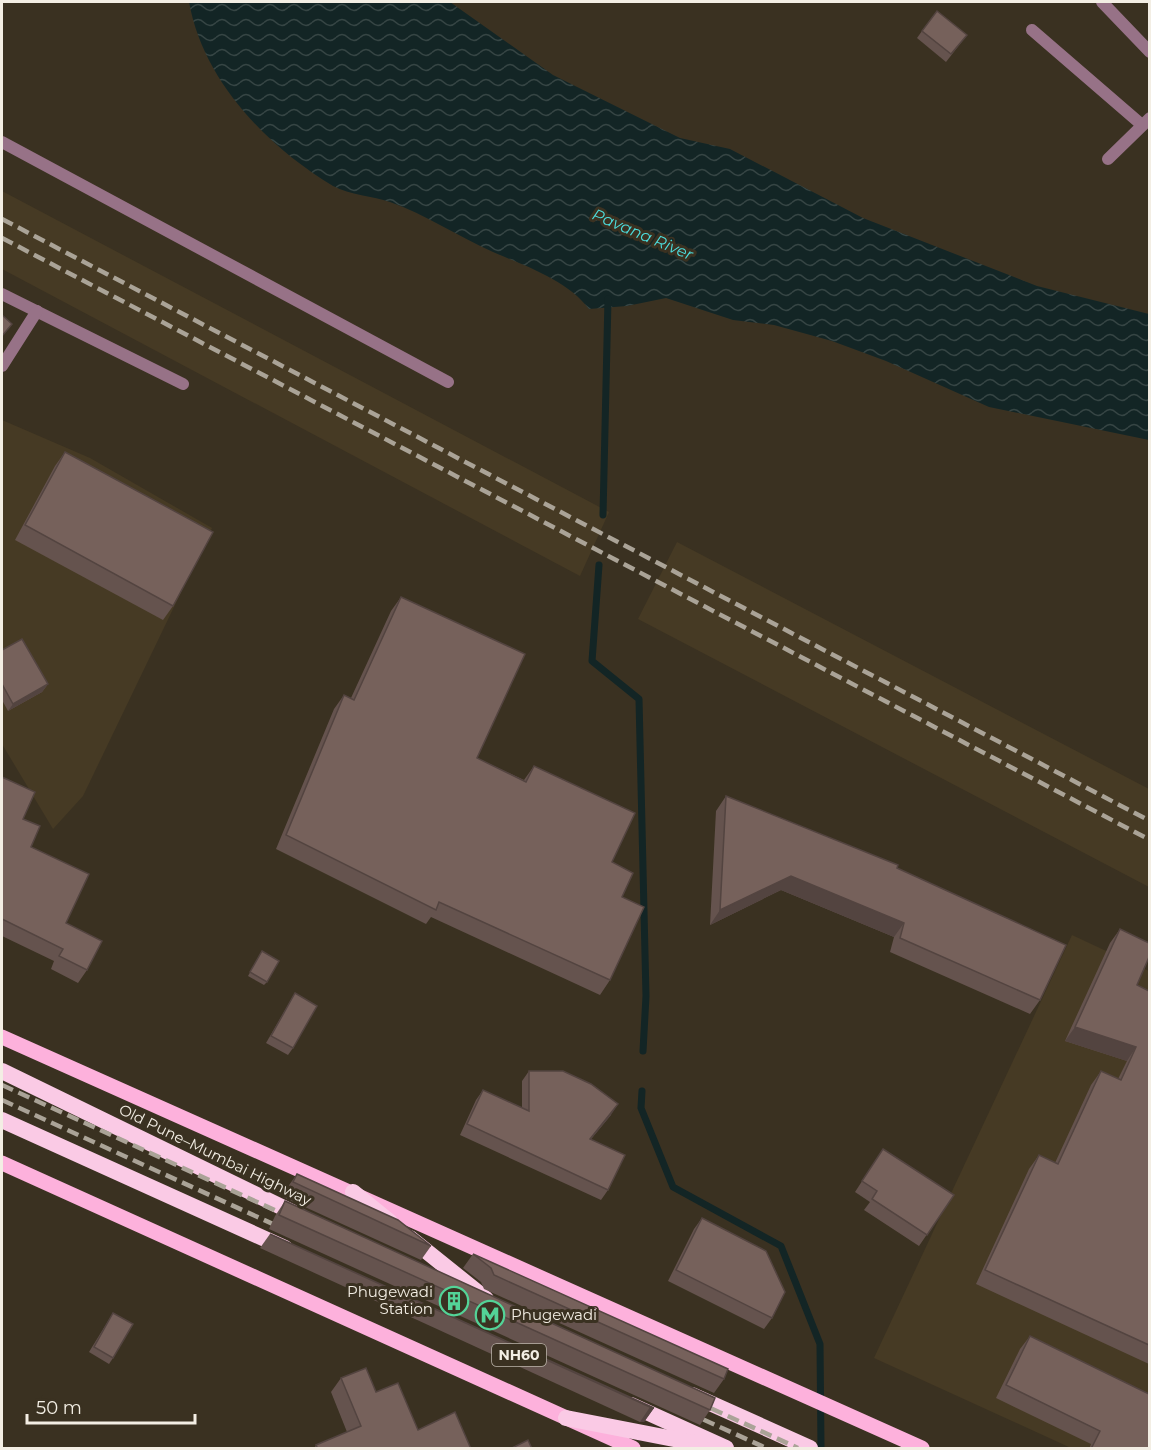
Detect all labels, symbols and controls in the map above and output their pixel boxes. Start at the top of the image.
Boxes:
water label: Pavana River [590,205,697,264]
street label: Old Pune–Mumbai Highway [116,1100,315,1210]
place label: Phugewadi Station [347,1282,433,1318]
building icon: Phugewadi Station [438,1285,470,1317]
metro station icon: Phugewadi [474,1299,506,1331]
place label: Phugewadi [511,1305,597,1324]
road number: NH60 [492,1344,546,1366]
scale bar [27,1387,195,1425]
text: 50 m [36,1397,82,1419]

